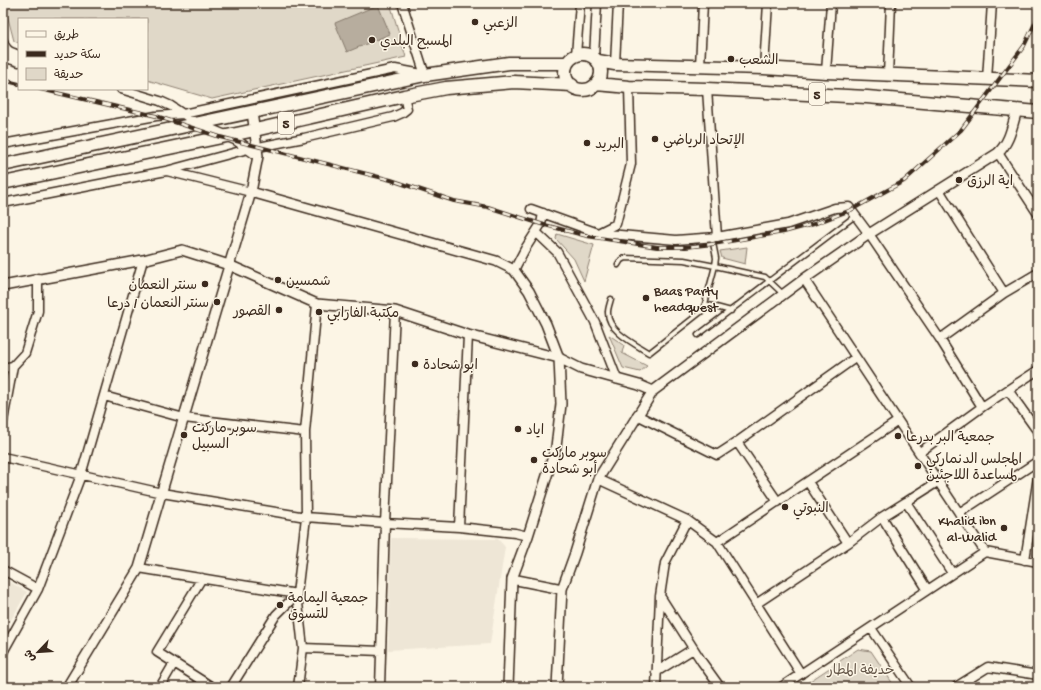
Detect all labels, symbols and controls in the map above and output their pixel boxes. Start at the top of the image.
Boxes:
place label: الزعبي [483,16,518,35]
marker: الزعبي [470,17,480,27]
legend [18,18,148,90]
text: طريق [54,29,79,43]
place label: المسبح البلدي [380,34,453,51]
marker: المسبح البلدي [367,35,377,45]
text: سكة حديد [54,49,101,63]
place label: الشعب [739,53,779,70]
marker: الشعب [726,54,736,64]
text: حديقة [54,69,83,83]
road number: 5 [809,83,825,105]
road number: 5 [278,112,294,134]
place label: الإتحاد الرياضي [663,133,745,152]
marker: الإتحاد الرياضي [650,134,660,144]
place label: البريد [595,137,624,154]
marker: البريد [582,138,592,148]
place label: اية الرزق [967,174,1013,191]
marker: اية الرزق [954,175,964,185]
place label: شمسين [286,274,331,291]
marker: شمسين [273,275,283,285]
place label: سنتر النعمان [129,278,197,295]
marker: سنتر النعمان [200,279,210,289]
place label: Baas Party headquest [653,284,719,317]
marker: Baas Party headquest [641,293,651,303]
place label: سنتر النعمان / درعا [107,296,209,313]
marker: سنتر النعمان / درعا [212,297,222,307]
place label: القصور [232,304,271,321]
marker: القصور [274,305,284,315]
place label: مكتبة الفارابي [327,306,399,325]
marker: مكتبة الفارابي [314,307,324,317]
place label: ابو شحادة [423,358,478,375]
marker: ابو شحادة [410,359,420,369]
place label: سوبر ماركت السبيل [192,421,257,454]
place label: اياد [526,423,544,440]
marker: اياد [513,424,523,434]
marker: سوبر ماركت السبيل [179,430,189,440]
place label: جمعية البر بدرعا [906,430,995,447]
marker: جمعية البر بدرعا [893,431,903,441]
place label: سوبر ماركت أبو شحادة [542,446,607,479]
place label: المجلس الدنماركي لمساعدة اللاجئين [926,452,1022,485]
marker: سوبر ماركت أبو شحادة [529,455,539,465]
marker: المجلس الدنماركي لمساعدة اللاجئين [913,461,923,471]
place label: النبوتي [793,501,829,520]
marker: النبوتي [780,502,790,512]
place label: Khalid ibn al-Walid [938,514,998,547]
marker: Khalid ibn al-Walid [999,523,1009,533]
place label: جمعية اليمامة للتسوق [288,591,368,624]
marker: جمعية اليمامة للتسوق [275,600,285,610]
north arrow [18,632,58,672]
text: ش [23,647,39,663]
park label: حديفة المطار [827,663,894,680]

